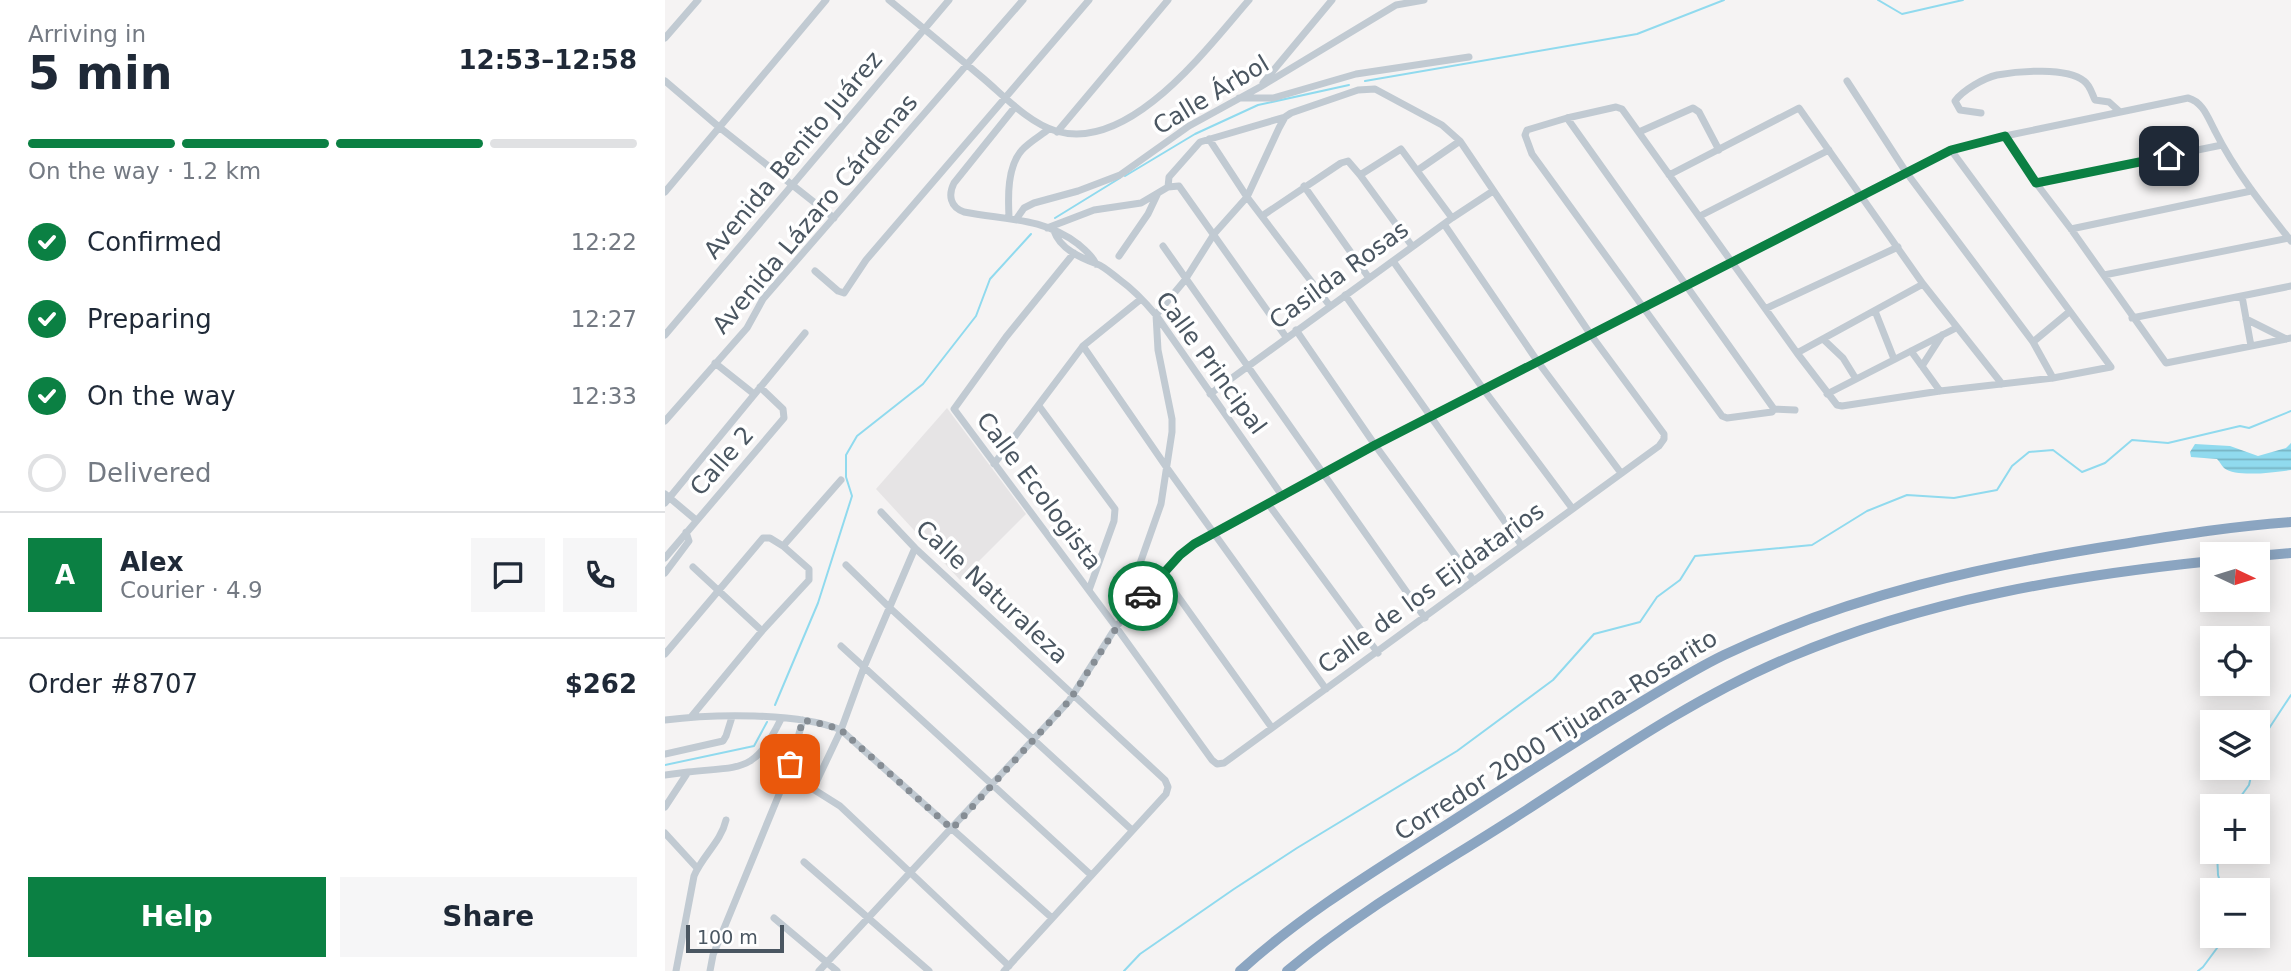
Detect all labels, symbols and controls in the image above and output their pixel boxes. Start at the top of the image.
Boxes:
text: Arriving in [28,21,146,47]
text: 12:53–12:58 [458,45,637,75]
text: 5 min [28,46,172,100]
street label: Avenida Benito Juárez [698,46,888,264]
street label: Calle Árbol [1148,49,1274,140]
street label: Avenida Lázaro Cárdenas [707,89,923,339]
pin [2139,126,2199,186]
icon: home [2150,137,2188,175]
text: On the way · 1.2 km [28,158,261,184]
street label: Casilda Rosas [1264,215,1414,335]
icon: check [28,223,66,261]
text: Confirmed [87,227,222,257]
text: 12:22 [571,229,637,255]
street label: Calle Principal [1150,286,1272,440]
icon: check [28,300,66,338]
text: Preparing [87,304,212,334]
text: 12:27 [571,306,637,332]
icon: check [28,377,66,415]
text: On the way [87,381,236,411]
text: 12:33 [571,383,637,409]
street label: Calle Ecologista [971,407,1107,575]
street label: Calle 2 [684,421,760,501]
text: Delivered [87,458,211,488]
street label: Calle de los Ejidatarios [1313,497,1549,679]
street label: Calle Naturaleza [910,514,1074,670]
button: chat [471,538,545,612]
button: phone [563,538,637,612]
north arrow [2200,542,2270,612]
map controls [2200,542,2270,948]
text: Alex [120,547,183,577]
text: A [55,560,75,590]
courier [1108,561,1178,631]
text: Courier · 4.9 [120,577,263,603]
icon: car [1124,577,1162,615]
street label: Corredor 2000 Tijuana-Rosarito [1390,624,1722,846]
button: locate [2200,626,2270,696]
text: Order #8707 [28,669,198,699]
text: $262 [565,669,637,699]
button: layers [2200,710,2270,780]
pin [760,734,820,794]
icon: bag [771,745,809,783]
button: + [2200,794,2270,864]
button: Help [28,877,326,957]
button: Share [340,877,637,957]
button: − [2200,878,2270,948]
scale bar [686,922,784,954]
text: 100 m [697,926,758,948]

